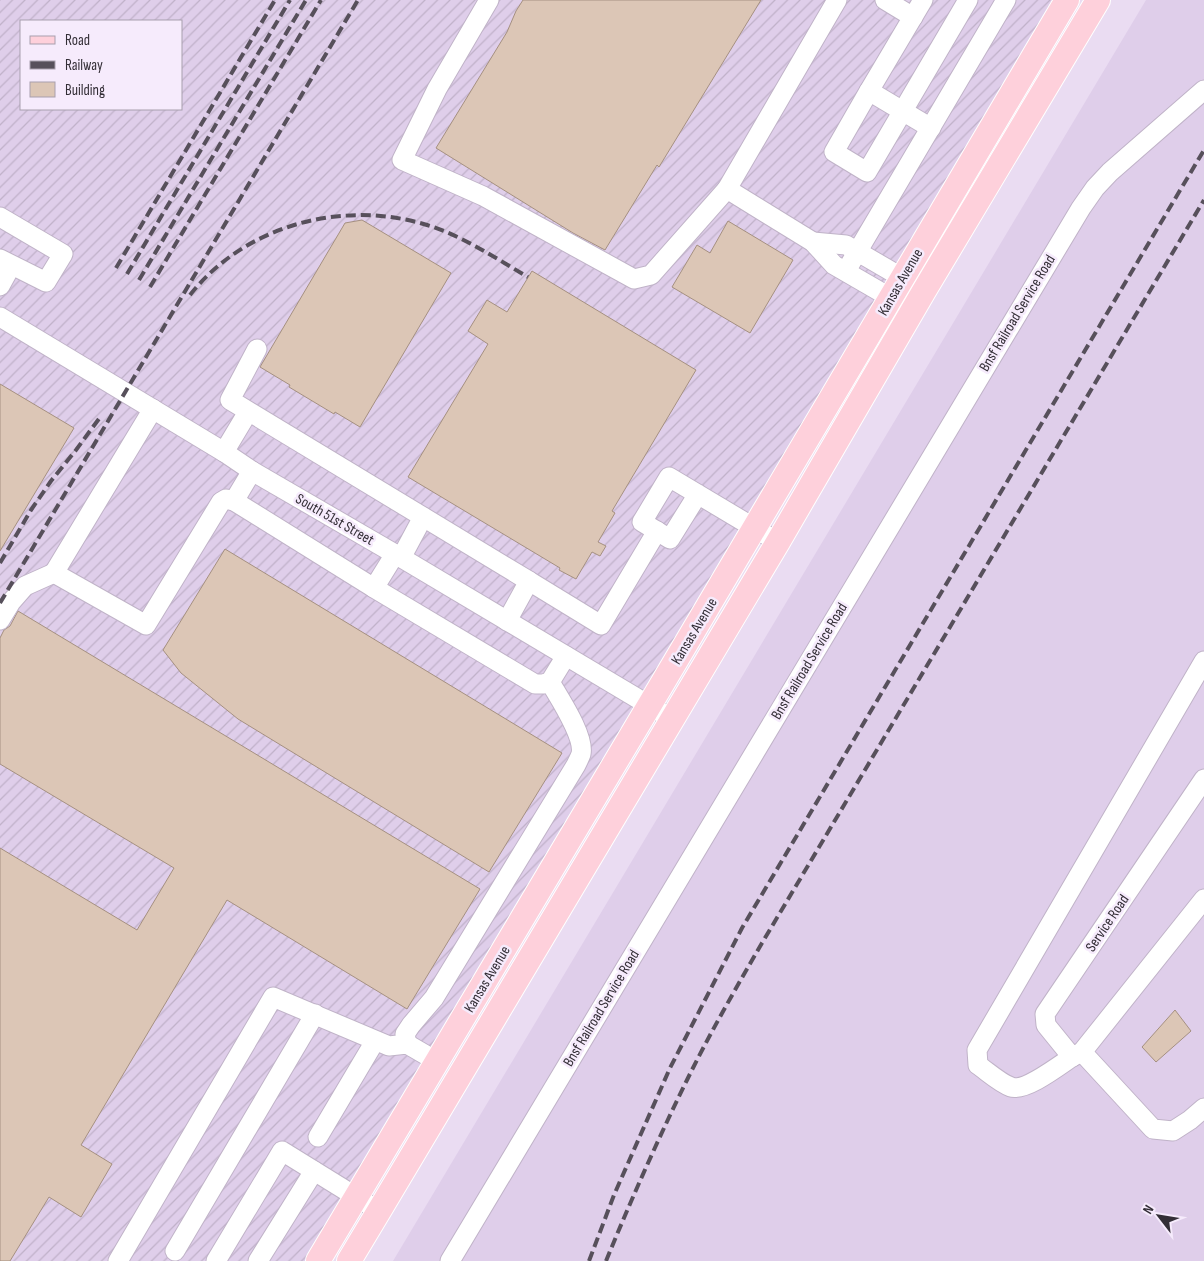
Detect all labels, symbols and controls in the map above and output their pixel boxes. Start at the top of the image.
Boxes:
legend [20,20,182,110]
text: Road [65,31,90,50]
text: Railway [65,56,103,75]
text: Building [65,81,105,100]
street label: Kansas Avenue [874,245,927,319]
street label: Bnsf Railroad Service Road [975,251,1060,375]
street label: South 51st Street [292,489,378,550]
street label: Kansas Avenue [667,594,722,668]
street label: Bnsf Railroad Service Road [767,599,852,723]
street label: Service Road [1081,891,1133,955]
street label: Kansas Avenue [460,942,515,1016]
street label: Bnsf Railroad Service Road [559,946,644,1070]
north arrow [1134,1191,1184,1241]
text: N [1139,1202,1157,1217]

